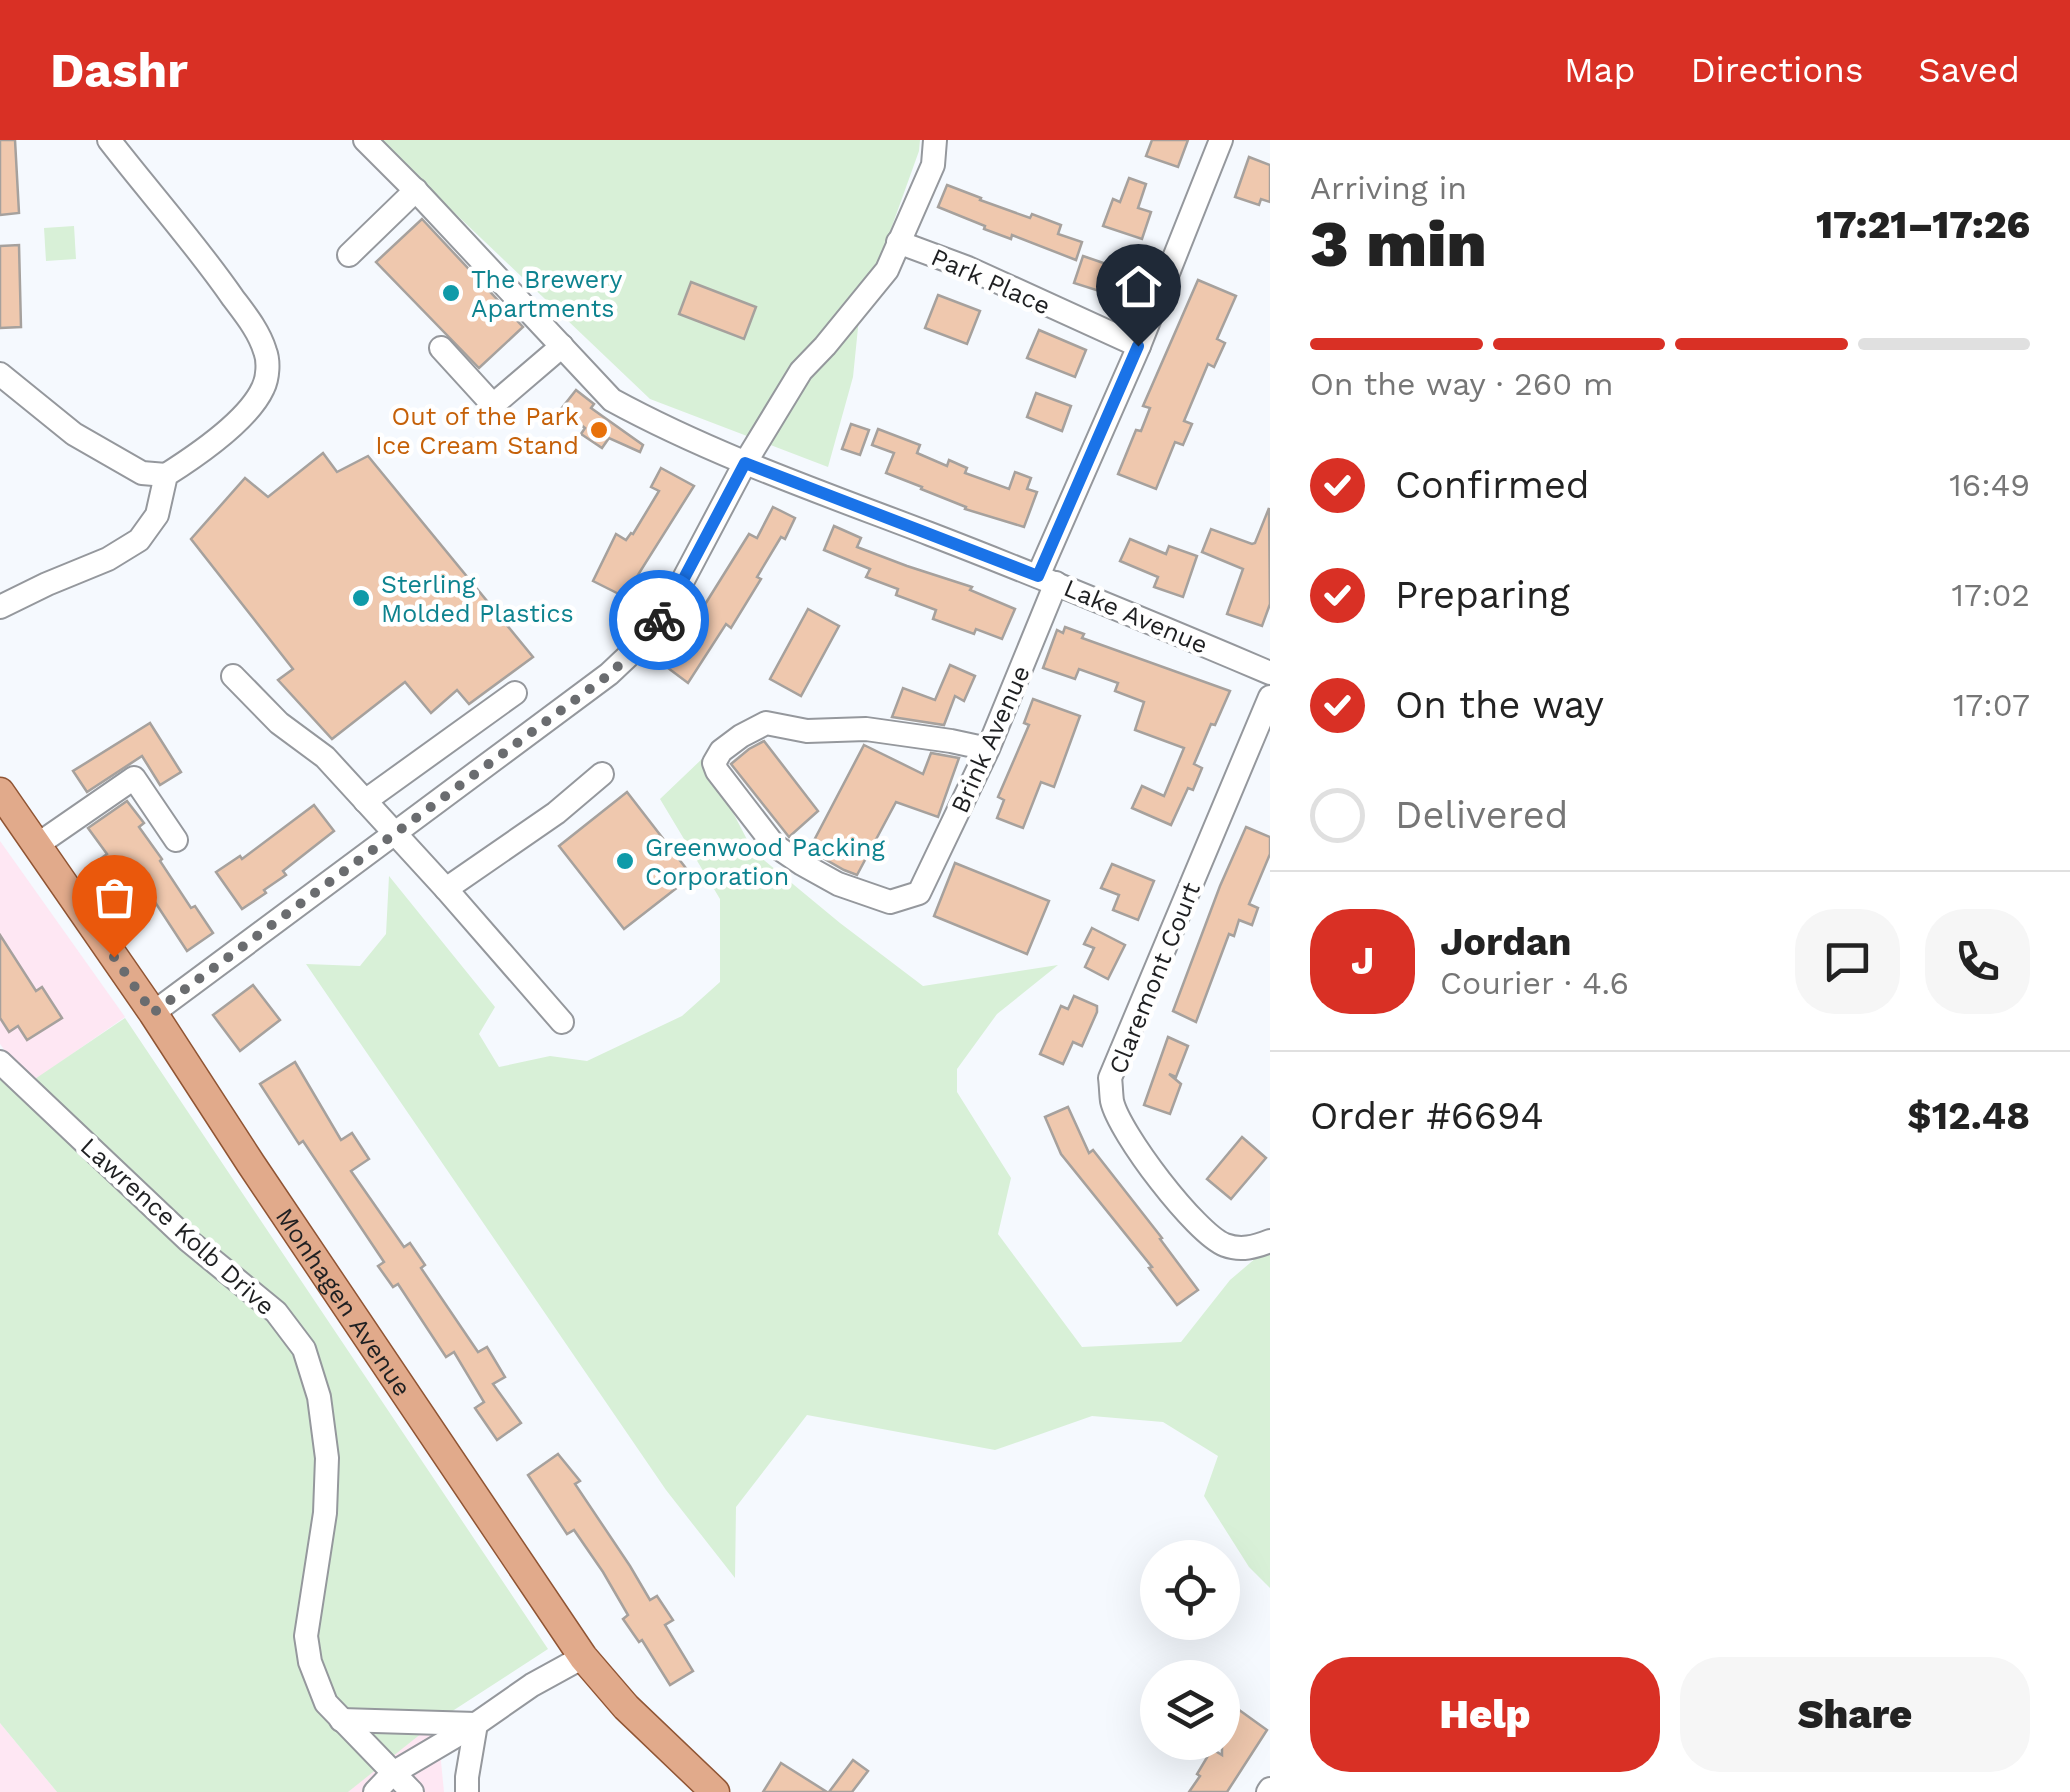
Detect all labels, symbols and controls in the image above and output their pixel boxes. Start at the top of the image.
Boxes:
text: Dashr [50,42,188,99]
text: Map [1564,49,1635,91]
text: Directions [1690,49,1863,91]
text: Saved [1918,49,2020,91]
text: Arriving in [1310,169,1467,207]
text: 17:21–17:26 [1816,203,2030,247]
text: 3 min [1310,206,1487,282]
street label: Park Place [927,242,1055,321]
pin [1096,244,1181,347]
icon: home [1111,259,1166,314]
place label: The Brewery Apartments [471,265,622,323]
marker: The Brewery Apartments [440,282,462,304]
text: On the way · 260 m [1310,365,1614,403]
place label: Out of the Park Ice Cream Stand [375,402,579,460]
marker: Out of the Park Ice Cream Stand [588,419,610,441]
icon: check [1310,458,1365,513]
text: Confirmed [1395,463,1590,507]
text: 16:49 [1949,466,2030,504]
icon: check [1310,568,1365,623]
place label: Sterling Molded Plastics [381,570,574,628]
courier [609,570,709,670]
street label: Lake Avenue [1060,573,1212,660]
text: Preparing [1395,573,1570,617]
text: 17:02 [1952,576,2030,614]
marker: Sterling Molded Plastics [350,587,372,609]
icon: bike [632,593,687,648]
street label: Brink Avenue [945,661,1036,817]
icon: check [1310,678,1365,733]
text: On the way [1395,683,1604,727]
text: 17:07 [1953,686,2030,724]
text: Delivered [1395,793,1568,837]
place label: Greenwood Packing Corporation [645,833,885,891]
marker: Greenwood Packing Corporation [614,850,636,872]
pin [72,855,157,958]
icon: bag [87,870,142,925]
street label: Claremont Court [1103,878,1206,1078]
button: chat [1795,909,1900,1014]
button: phone [1925,909,2030,1014]
text: Jordan [1440,920,1572,964]
text: J [1351,939,1374,983]
text: Courier · 4.6 [1440,964,1629,1002]
text: Order #6694 [1310,1094,1544,1138]
text: $12.48 [1907,1094,2030,1138]
street label: Lawrence Kolb Drive [75,1132,281,1321]
street label: Monhagen Avenue [270,1203,417,1402]
map controls [1140,1540,1240,1760]
button: locate [1140,1540,1240,1640]
button: Help [1310,1657,1660,1772]
button: Share [1680,1657,2030,1772]
button: layers [1140,1660,1240,1760]

